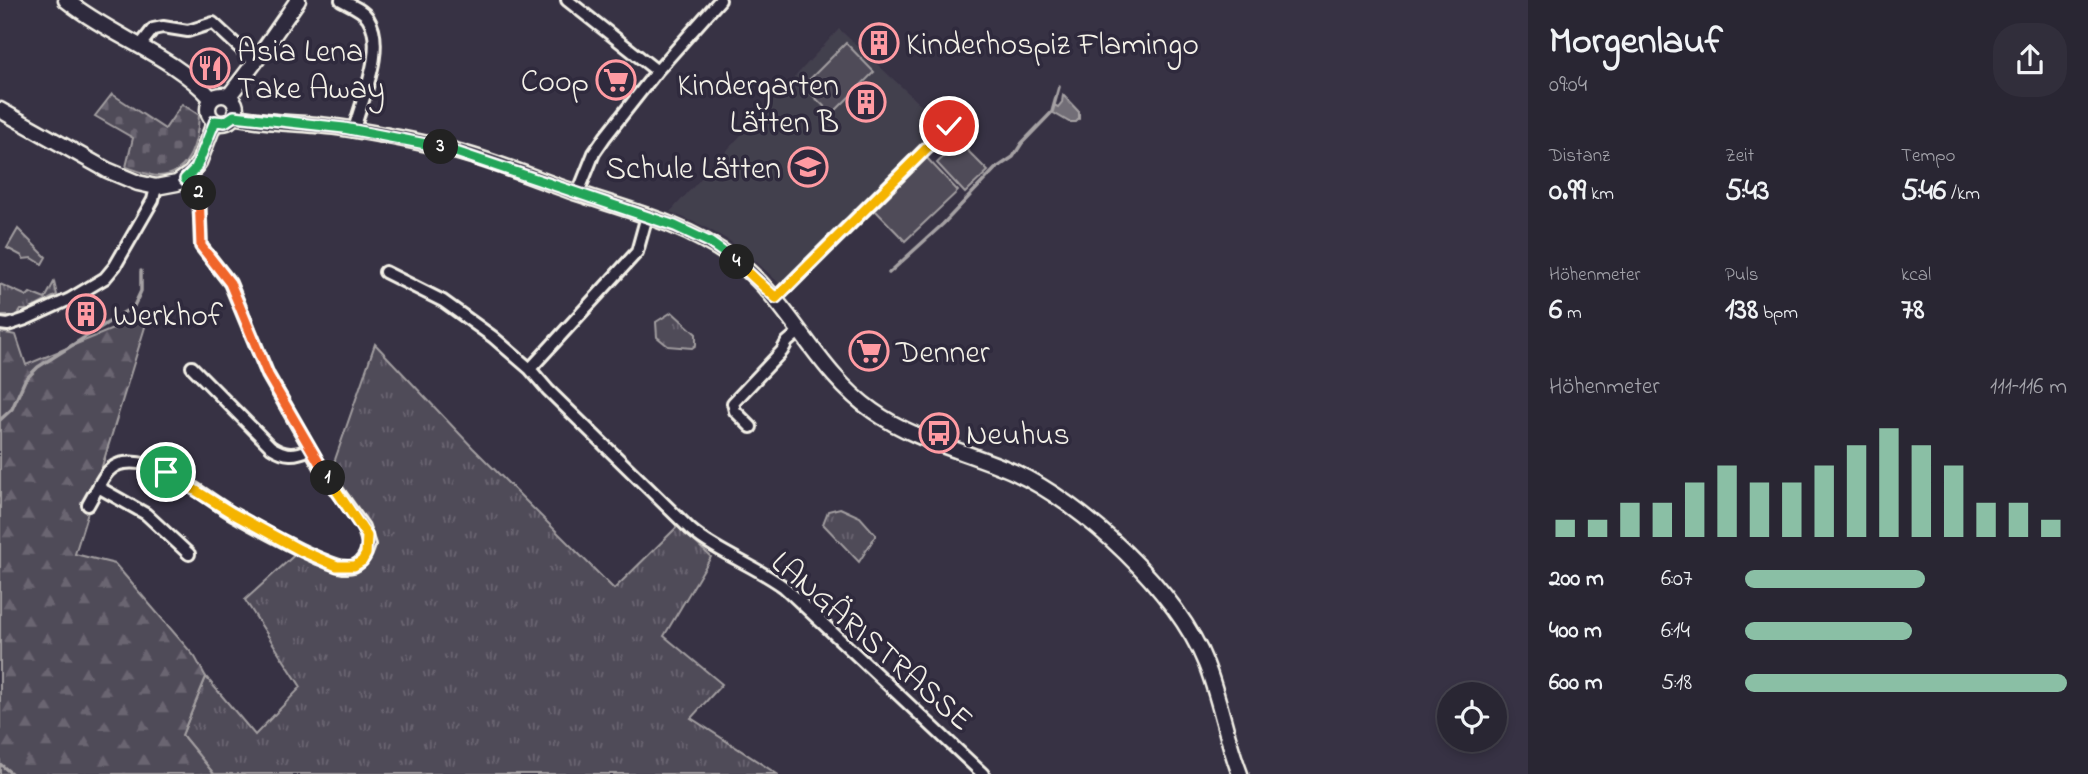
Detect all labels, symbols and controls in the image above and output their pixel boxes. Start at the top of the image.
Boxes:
text: Morgenlauf [1549,15,1723,71]
building icon: Kinderhospiz Flamingo [858,22,900,64]
place label: Kinderhospiz Flamingo [906,23,1199,70]
button: share [1993,23,2067,97]
place label: Asia Lena Take Away [237,30,385,114]
restaurant icon: Asia Lena Take Away [189,47,231,89]
supermarket icon: Coop [595,59,637,101]
place label: Coop [521,60,589,107]
place label: Kindergarten Lätten B [677,64,839,148]
text: 09:04 [1549,69,1587,102]
building icon: Kindergarten Lätten B [845,81,887,123]
pin [919,96,979,156]
icon: check [930,107,968,145]
pin: 3 [424,130,458,164]
text: 3 [437,133,444,160]
text: Distanz [1549,143,1610,170]
text: Zeit [1725,143,1754,170]
text: Tempo [1901,143,1955,170]
school or university icon: Schule Lätten [787,146,829,188]
place label: Schule Lätten [605,147,781,194]
text: 0.99 [1549,170,1586,214]
text: 5:43 [1725,170,1769,214]
text: 5:46 [1901,170,1946,214]
pin: 2 [182,176,216,210]
text: 2 [194,179,203,206]
text: km [1586,181,1614,208]
text: /km [1946,181,1980,208]
pin: 4 [720,244,754,280]
text: 4 [733,248,740,275]
text: Höhenmeter [1549,262,1640,289]
text: Puls [1725,262,1759,289]
text: kcal [1901,262,1931,289]
text: 6 [1549,289,1562,333]
text: 138 [1725,289,1758,333]
text: 78 [1901,289,1925,333]
building icon: Werkhof [65,293,107,335]
place label: Werkhof [113,294,223,341]
text: m [1562,300,1582,327]
text: bpm [1758,300,1798,327]
supermarket icon: Denner [848,330,890,372]
place label: Denner [895,331,990,378]
text: Höhenmeter [1549,371,1660,404]
text: 111–116 m [1990,371,2067,404]
bus stop icon: Neuhus [918,412,960,454]
place label: Neuhus [966,413,1070,460]
pin [136,442,196,502]
icon: arrive [147,453,185,491]
pin: 1 [310,461,346,496]
text: 1 [324,464,331,491]
street label: LANGÄRISTRASSE [759,541,982,744]
text: 200 m [1549,563,1604,596]
text: 6:07 [1661,563,1693,596]
text: 400 m [1549,615,1602,648]
text: 6:14 [1661,615,1690,648]
text: 600 m [1549,667,1603,700]
text: 5:18 [1661,667,1692,700]
map controls [1437,682,1507,752]
button: locate [1437,682,1507,752]

